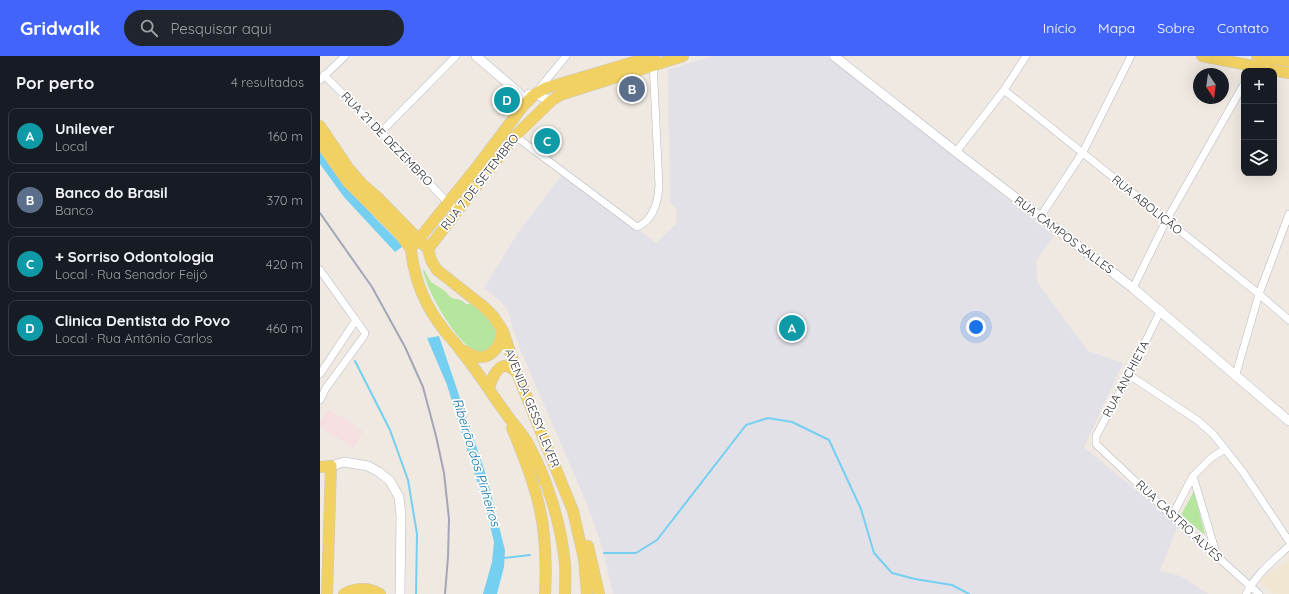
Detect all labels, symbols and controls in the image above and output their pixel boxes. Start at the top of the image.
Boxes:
search box [124,10,404,46]
text: Gridwalk [20,16,100,40]
icon: search [138,17,160,39]
text: Pesquisar aqui [170,19,272,38]
text: Início [1043,19,1076,37]
text: Mapa [1098,19,1135,37]
text: Sobre [1157,19,1195,37]
text: Contato [1217,19,1269,37]
north arrow [1193,68,1229,104]
map controls [1241,68,1277,176]
button: + [1241,68,1277,104]
text: Por perto [16,72,94,93]
text: 4 resultados [231,74,304,90]
pin: B [619,74,645,104]
pin: D [494,85,520,115]
street label: RUA 21 DE DEZEMBRO [338,88,436,189]
button: − [1241,104,1277,140]
text: Unilever [55,119,114,138]
pin: C [534,126,560,156]
text: A [26,128,34,144]
text: 160 m [268,128,303,144]
street label: RUA 7 DE SETEMBRO [437,131,522,233]
text: Local [55,138,87,154]
button: layers [1241,140,1277,176]
street label: RUA ABOLIÇÃO [1109,172,1186,238]
text: Banco do Brasil [55,183,168,202]
text: B [26,192,34,208]
text: 370 m [266,192,303,208]
street label: RUA CAMPOS SALLES [1012,192,1117,277]
text: Banco [55,202,93,218]
text: + Sorriso Odontologia [55,247,214,266]
text: C [26,256,34,272]
text: 420 m [266,256,303,272]
text: Local · Rua Senador Feijó [55,266,207,282]
text: Clinica Dentista do Povo [55,311,230,330]
pin: A [779,313,805,343]
your location [966,317,986,337]
text: D [25,320,35,336]
text: 460 m [266,320,303,336]
text: Local · Rua Antônio Carlos [55,330,212,346]
street label: RUA ANCHIETA [1099,338,1152,420]
street label: AVENIDA GESSY LEVER [502,346,563,470]
water label: Ribeirão dos Pinheiros [450,396,504,529]
street label: RUA CASTRO ALVES [1133,477,1226,565]

